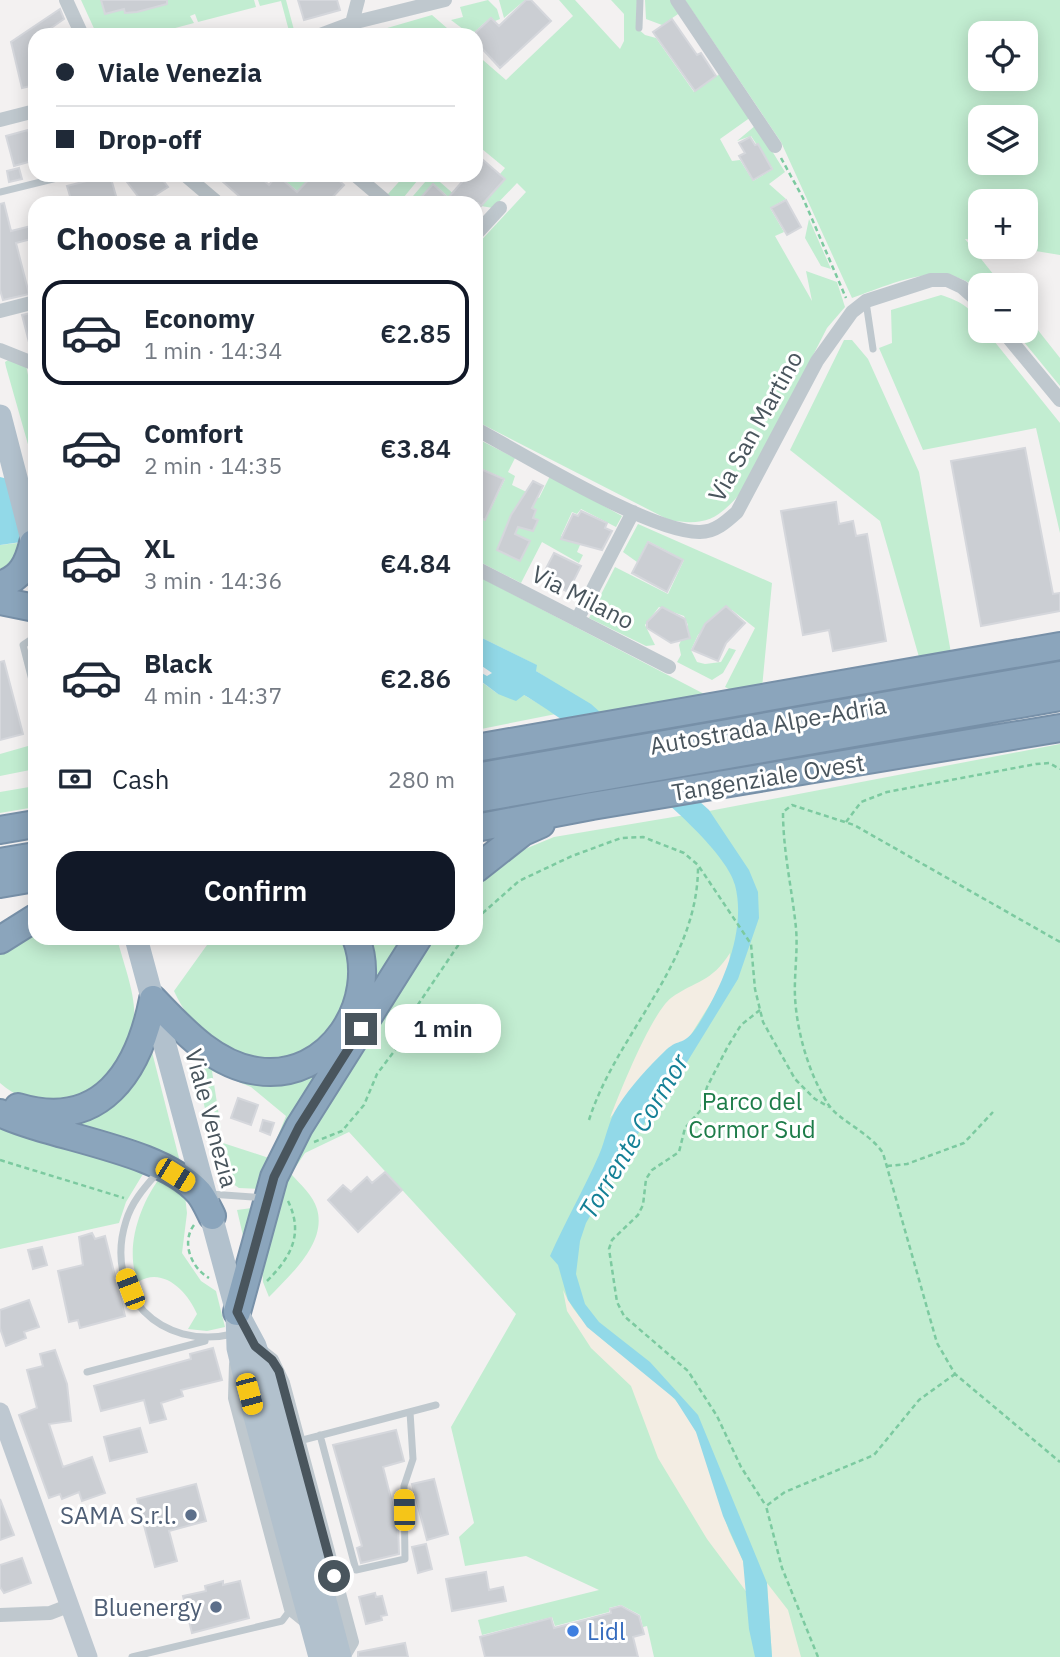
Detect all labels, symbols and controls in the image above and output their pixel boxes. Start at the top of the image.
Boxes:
map controls [968,21,1038,343]
button: locate [968,21,1038,91]
text: Viale Venezia [98,55,262,89]
button: layers [968,105,1038,175]
text: Drop-off [98,122,201,156]
button: + [968,189,1038,259]
text: Choose a ride [56,217,259,259]
button: − [968,273,1038,343]
icon: car [60,301,123,364]
text: Economy [144,301,255,335]
text: €2.85 [380,316,451,350]
text: 1 min · 14:34 [144,335,282,365]
street label: Via San Martino [700,345,810,507]
icon: car [60,416,123,479]
text: Comfort [144,416,243,450]
text: €3.84 [380,431,451,465]
text: 2 min · 14:35 [144,450,282,480]
icon: car [60,531,123,594]
text: XL [144,531,175,565]
text: €4.84 [380,546,451,580]
street label: Via Milano [526,558,640,636]
text: 3 min · 14:36 [144,565,282,595]
icon: car [60,646,123,709]
text: Black [144,646,212,680]
text: €2.86 [380,661,451,695]
text: 4 min · 14:37 [144,680,282,710]
street label: Autostrada Alpe-Adria [647,688,889,762]
street label: Tangenziale Ovest [669,746,867,808]
icon: cash [56,760,94,798]
text: Cash [112,762,169,796]
text: 280 m [388,764,455,794]
button: Confirm [56,851,455,931]
callout: 1 min [386,1004,501,1054]
route end [345,1013,377,1045]
text: 1 min [413,1013,473,1043]
street label: Viale Venezia [178,1045,246,1191]
water label: Torrente Cormor [570,1046,696,1225]
park label: Parco del Cormor Sud [688,1085,816,1145]
car [152,1155,199,1195]
car [113,1266,148,1312]
car [234,1371,265,1417]
car [394,1489,415,1531]
place label: SAMA S.r.l. [60,1499,177,1531]
marker: SAMA S.r.l. [183,1507,199,1523]
route start [318,1560,350,1592]
place label: Bluenergy [93,1591,202,1623]
marker: Bluenergy [208,1599,224,1615]
place label: Lidl [587,1615,625,1647]
marker: Lidl [565,1623,581,1639]

